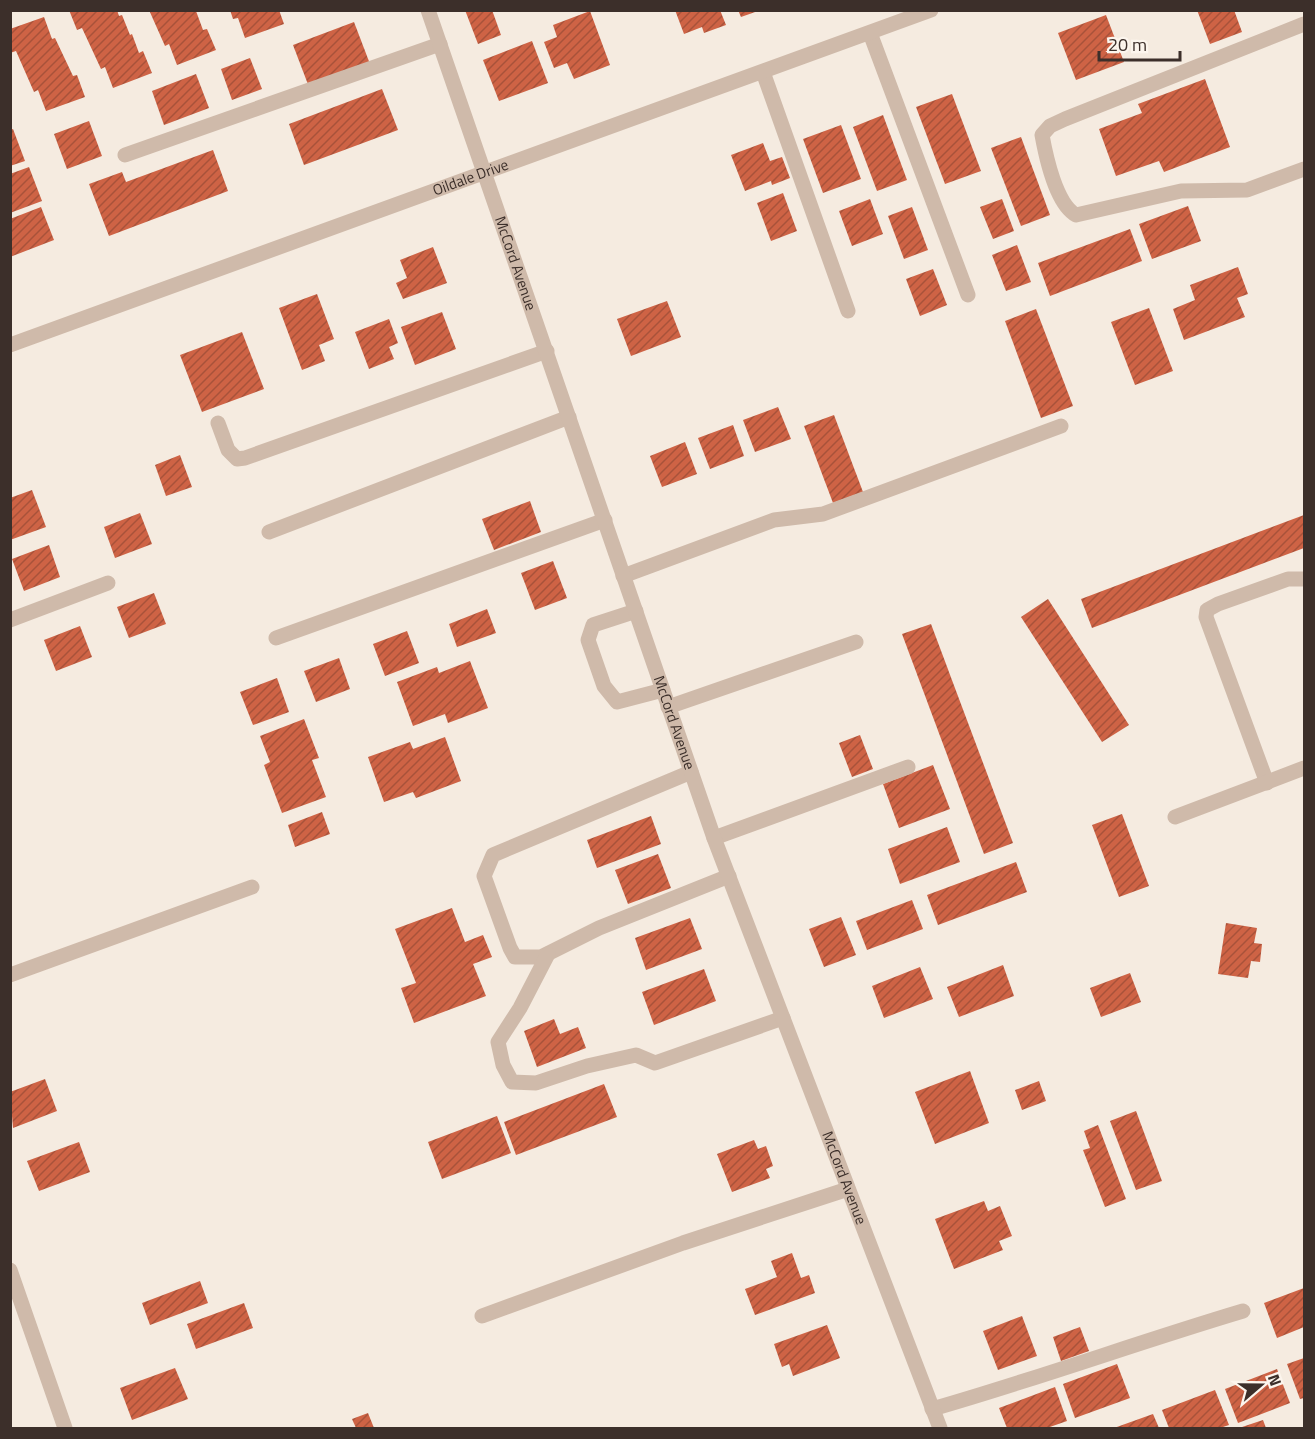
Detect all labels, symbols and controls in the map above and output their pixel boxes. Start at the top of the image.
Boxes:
scale bar [1099,24,1180,62]
text: 20 m [1108,31,1147,58]
street label: Oildale Drive [429,153,512,201]
street label: McCord Avenue [489,213,543,313]
street label: McCord Avenue [648,672,702,773]
street label: McCord Avenue [816,1128,873,1228]
north arrow [1231,1355,1291,1415]
text: N [1262,1371,1288,1389]

